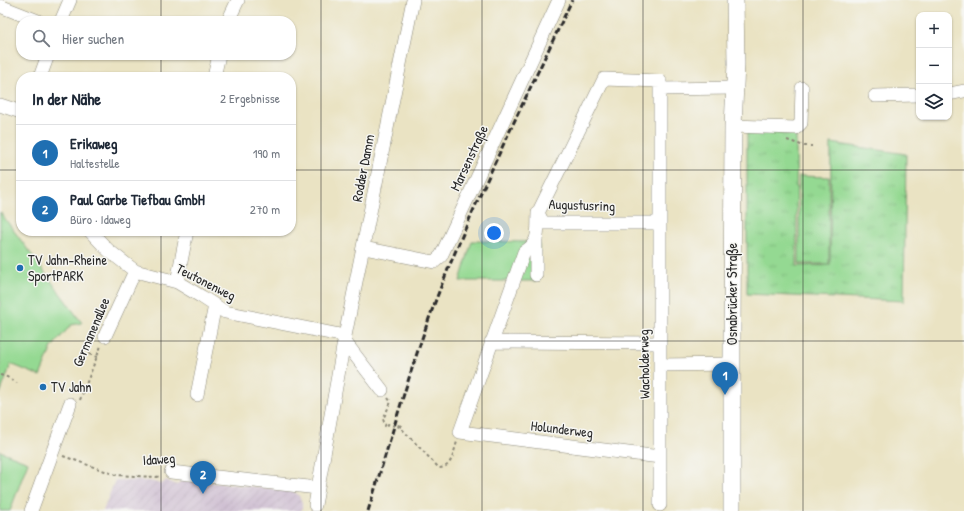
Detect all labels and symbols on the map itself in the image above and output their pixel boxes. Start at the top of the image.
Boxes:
street label: Marsenstraße [445,121,493,194]
street label: Rodder Damm [347,133,378,203]
street label: Augustusring [548,194,616,216]
your location [484,223,504,243]
street label: Osnabrücker Straße [722,242,742,345]
place label: TV Jahn-Rheine SportPARK [28,250,107,286]
street label: Teutonenweg [173,258,239,306]
marker: TV Jahn-Rheine SportPARK [15,263,25,273]
street label: Germanenallee [67,294,114,369]
street label: Wacholderweg [633,329,655,399]
pin: 1 [712,362,738,395]
place label: TV Jahn [51,377,92,396]
marker: TV Jahn [38,382,48,392]
street label: Holunderweg [530,415,594,443]
street label: Idaweg [142,448,176,470]
pin: 2 [190,461,216,494]

